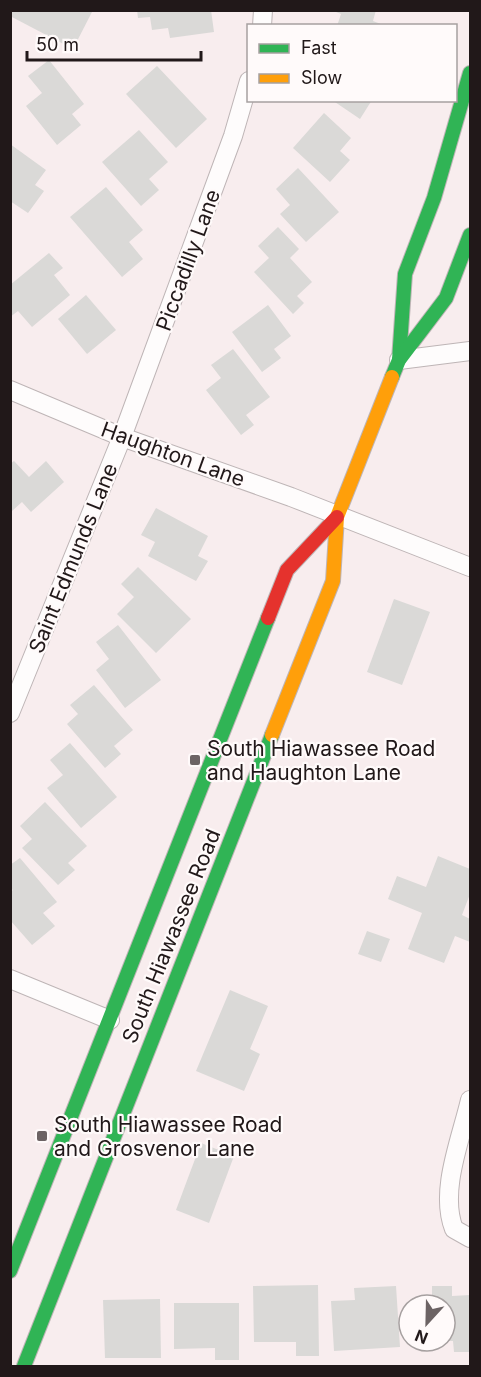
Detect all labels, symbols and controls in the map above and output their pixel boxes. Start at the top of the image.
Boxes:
scale bar [27,24,201,62]
legend [247,24,457,102]
text: 50 m [36,34,79,55]
text: Fast [301,37,337,58]
text: Slow [301,67,342,88]
street label: Piccadilly Lane [151,186,225,334]
street label: Haughton Lane [98,416,248,492]
street label: Saint Edmunds Lane [23,459,123,657]
place label: South Hiawassee Road and Haughton Lane [207,736,435,785]
marker: South Hiawassee Road and Haughton Lane [188,753,202,767]
street label: South Hiawassee Road [117,825,225,1047]
place label: South Hiawassee Road and Grosvenor Lane [54,1112,282,1161]
marker: South Hiawassee Road and Grosvenor Lane [35,1129,49,1143]
north arrow [397,1293,457,1353]
text: N [412,1325,431,1348]

